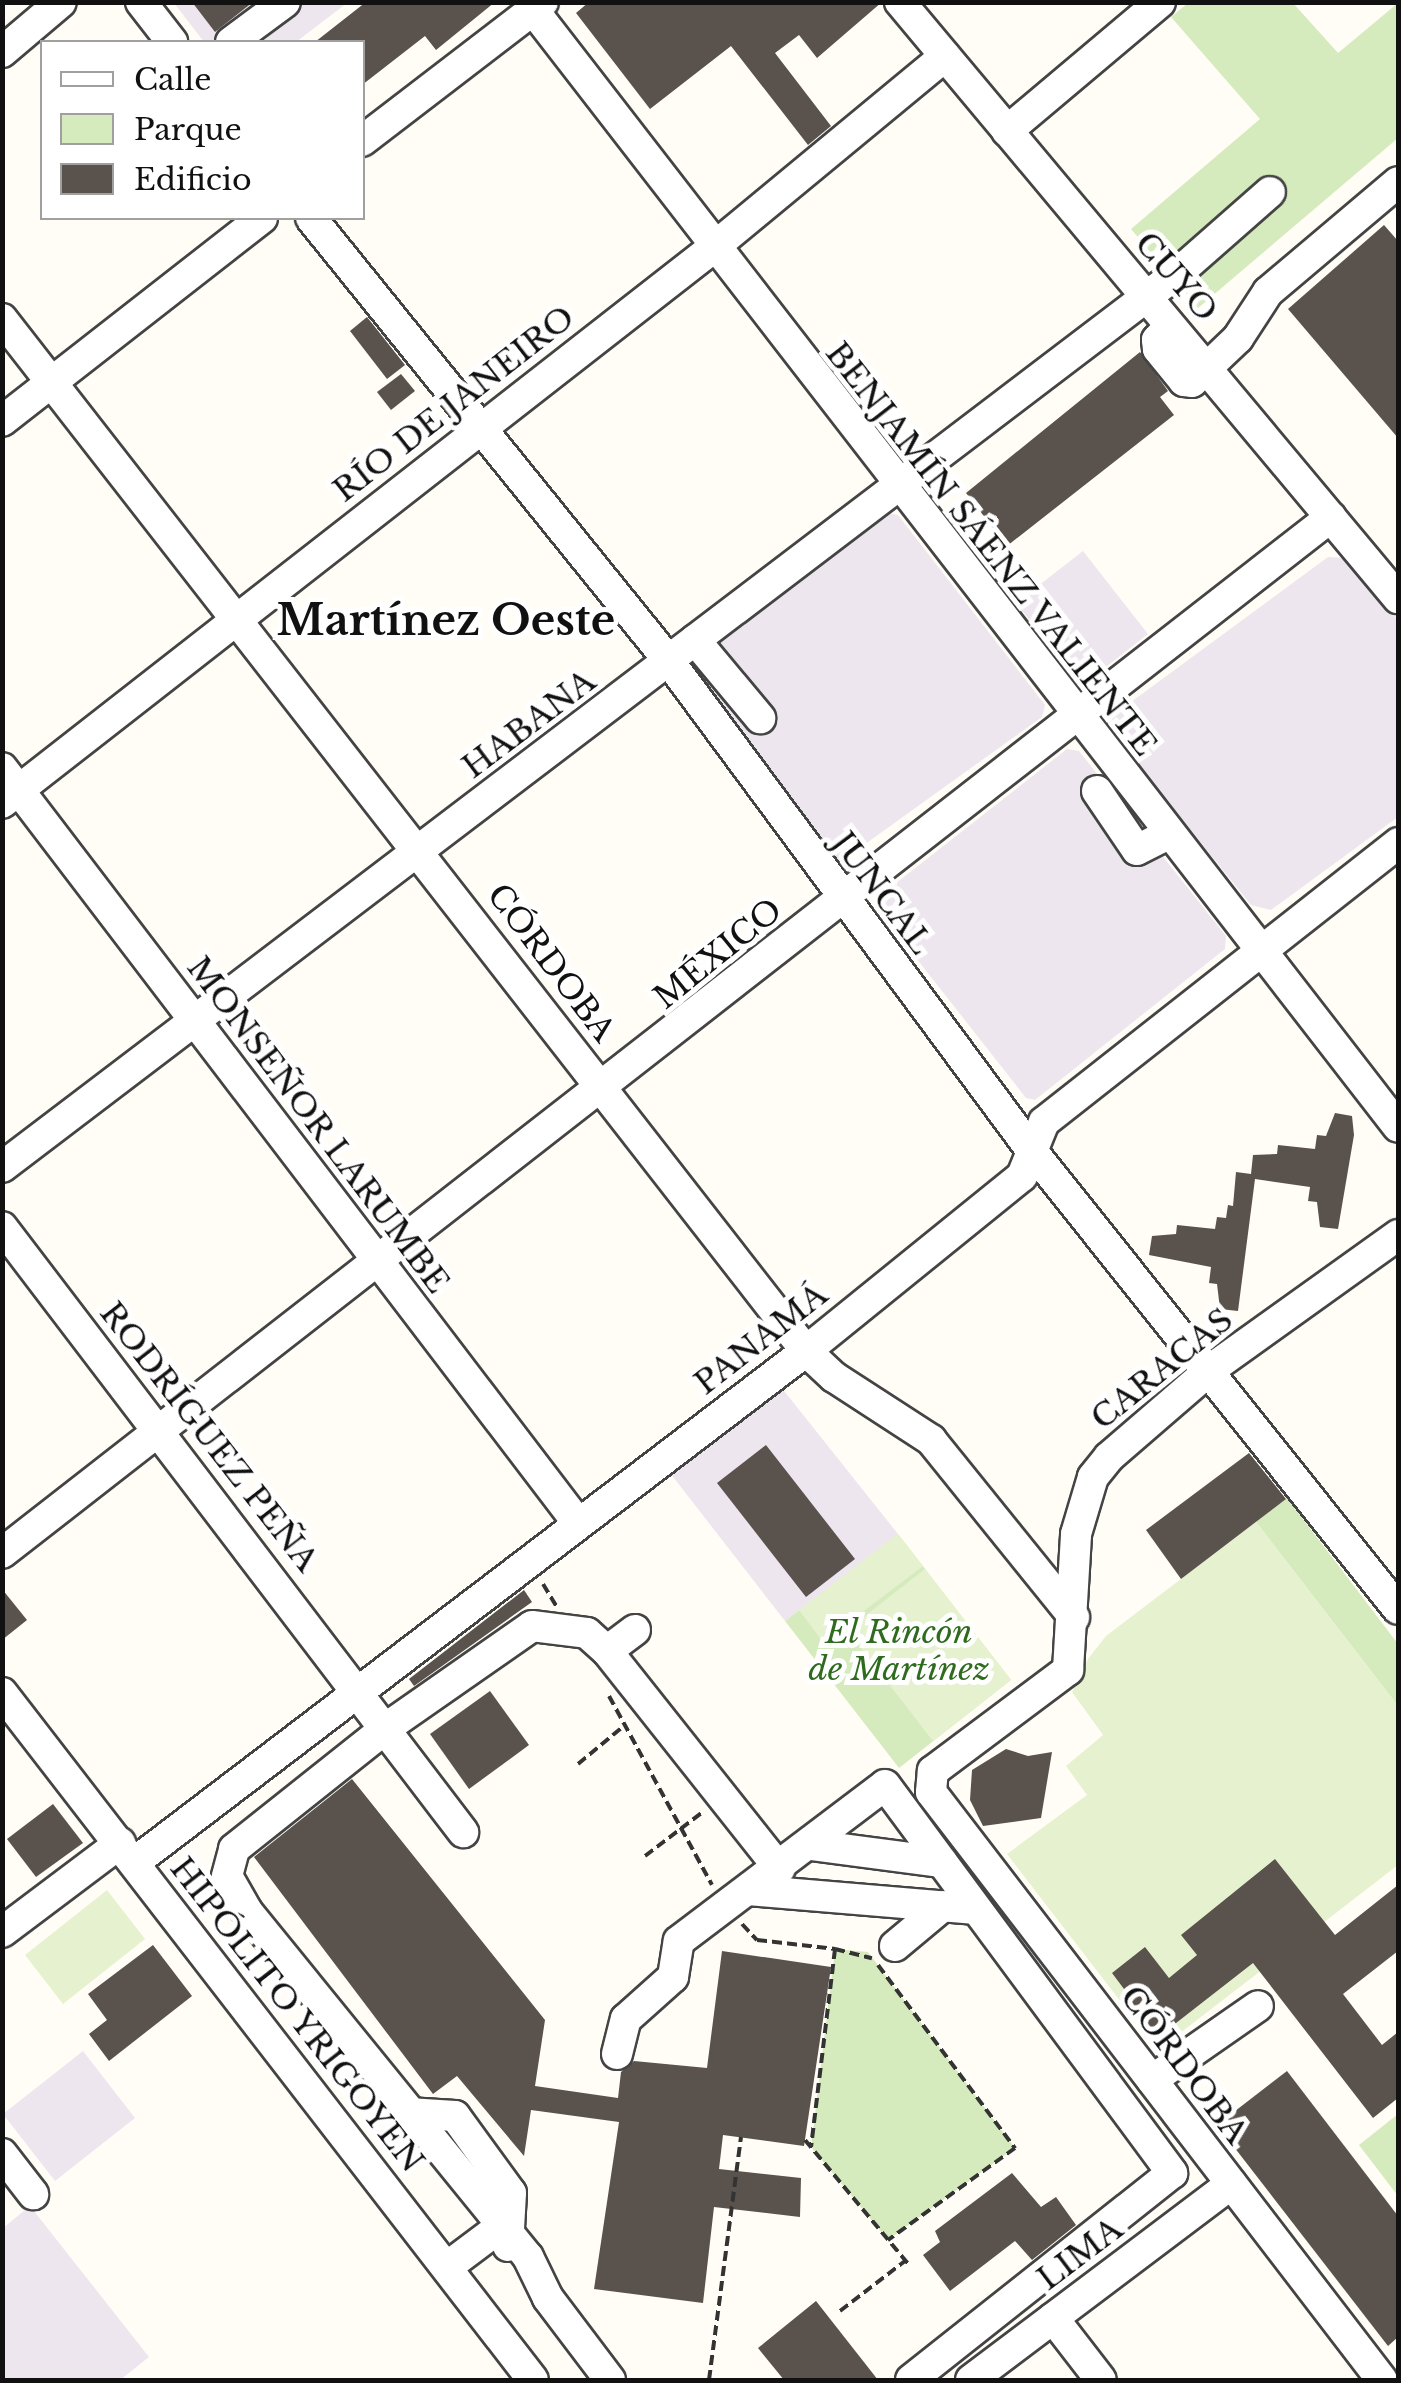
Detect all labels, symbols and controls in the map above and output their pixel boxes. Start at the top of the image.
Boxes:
legend [40,40,365,220]
text: Calle [134,61,211,98]
text: Parque [134,111,242,148]
text: Edificio [134,161,252,198]
street label: CUYO [1127,225,1225,329]
street label: RÍO DE JANEIRO [326,298,582,510]
street label: BENJAMÍN SÁENZ VALIENTE [817,334,1165,764]
district label: Martínez Oeste [277,595,615,645]
street label: HABANA [455,662,603,786]
street label: JUNCAL [824,825,940,961]
street label: CÓRDOBA [479,876,623,1050]
street label: MÉXICO [646,891,790,1017]
street label: MONSEÑOR LARUMBE [179,949,457,1301]
street label: PANAMÁ [687,1275,835,1403]
street label: RODRÍGUEZ PEÑA [92,1295,326,1579]
street label: CARACAS [1084,1300,1240,1438]
park label: El Rincón de Martínez [809,1614,989,1689]
street label: HIPÓLITO YRIGOYEN [162,1849,432,2181]
street label: CÓRDOBA [1112,1978,1256,2152]
street label: LIMA [1030,2210,1130,2298]

